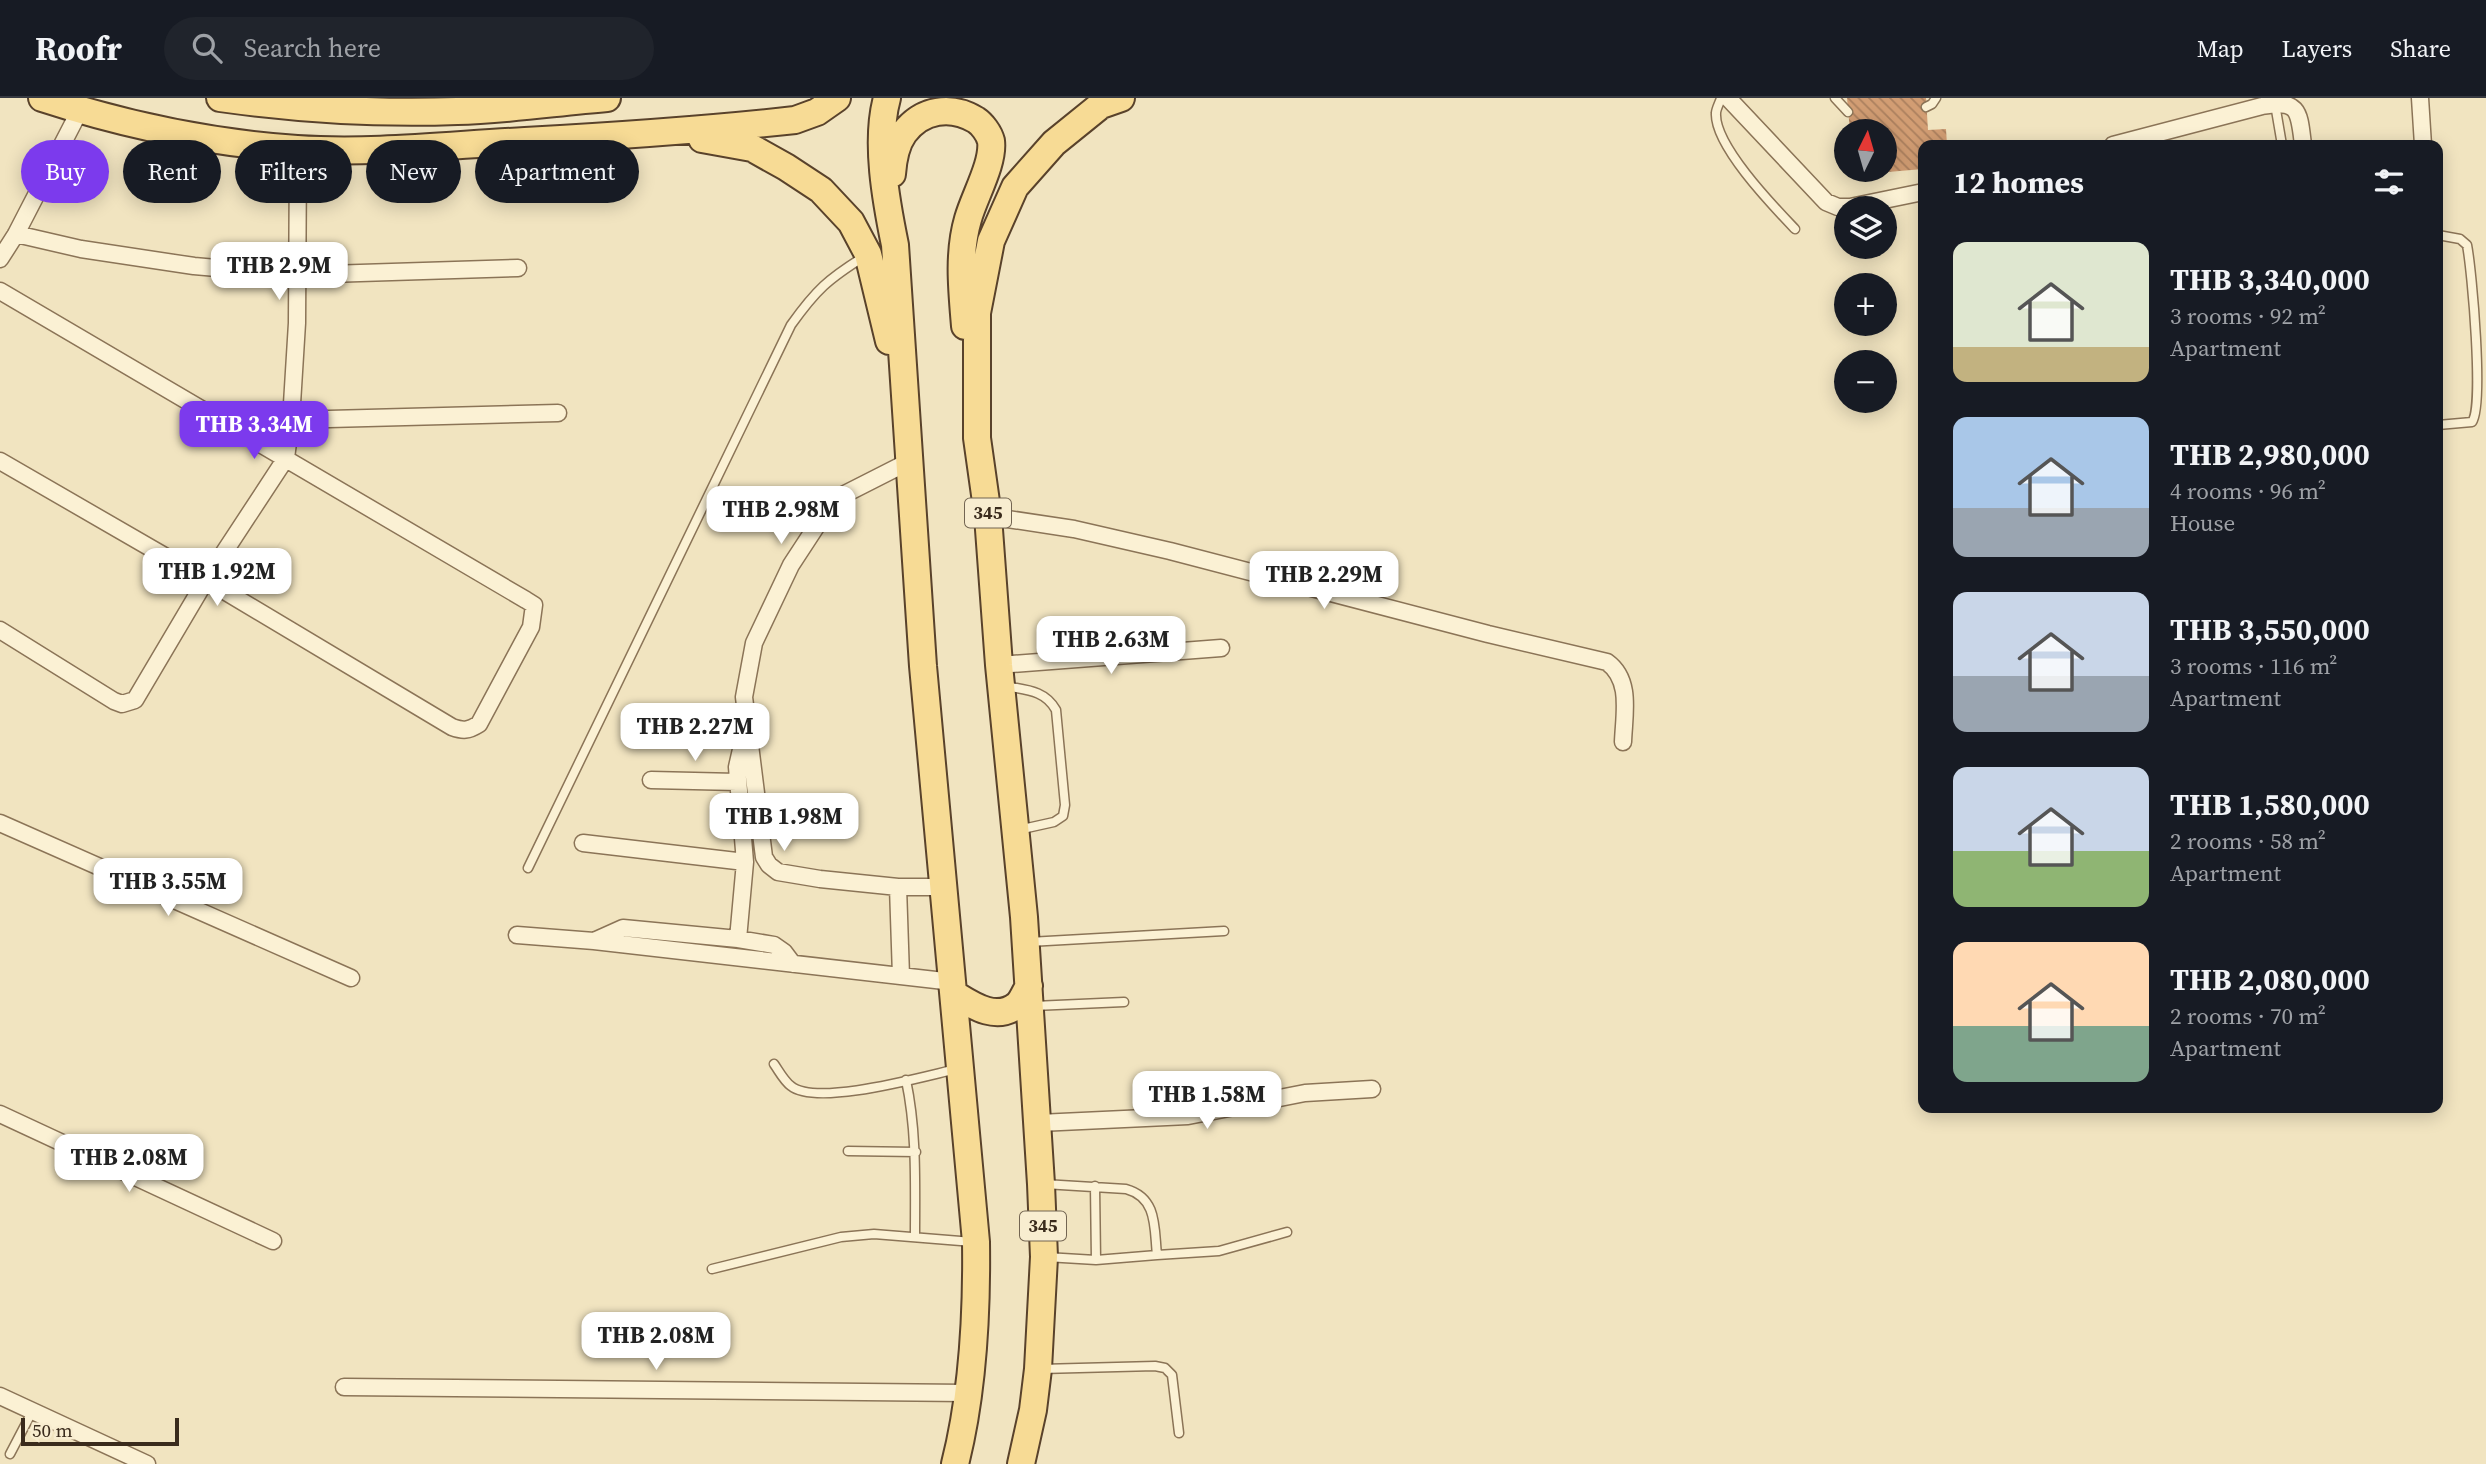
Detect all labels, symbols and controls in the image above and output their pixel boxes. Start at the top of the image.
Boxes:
search box [164,17,654,80]
text: Roofr [35,26,122,71]
icon: search [188,29,226,67]
text: Search here [244,30,381,66]
text: Map [2197,32,2244,65]
text: Layers [2282,32,2352,65]
text: Share [2390,32,2451,65]
north arrow [1834,119,1897,182]
map controls [1834,119,1897,413]
chip: Buy [21,140,109,203]
chip: Rent [123,140,221,203]
chip: Filters [235,140,352,203]
chip: New [366,140,461,203]
chip: Apartment [475,140,639,203]
text: 12 homes [1953,162,2084,203]
icon: filters [2370,163,2408,201]
button: layers [1834,196,1897,259]
pin: THB 2.9M [207,242,351,302]
text: THB 2.9M [227,249,331,281]
text: THB 3,340,000 [2170,259,2370,300]
icon: home [2009,270,2093,354]
button: + [1834,273,1897,336]
text: 3 rooms · 92 m² [2170,300,2326,332]
text: Apartment [2170,332,2281,364]
button: − [1834,350,1897,413]
pin: THB 3.34M [174,402,334,461]
text: THB 3.34M [196,408,312,440]
text: THB 2,980,000 [2170,434,2370,475]
icon: home [2009,445,2093,529]
text: 4 rooms · 96 m² [2170,475,2326,507]
pin: THB 2.98M [701,486,861,546]
text: THB 2.98M [723,493,839,525]
road number: 345 [965,498,1011,528]
text: House [2170,507,2235,539]
pin: THB 1.92M [137,548,297,608]
pin: THB 2.29M [1244,552,1404,611]
text: THB 1.92M [159,555,275,587]
text: THB 2.29M [1266,558,1382,590]
text: THB 3,550,000 [2170,609,2370,650]
pin: THB 2.63M [1031,616,1191,676]
icon: home [2009,620,2093,704]
text: THB 2.63M [1053,623,1169,655]
text: 3 rooms · 116 m² [2170,650,2337,682]
text: Apartment [2170,682,2281,714]
pin: THB 2.27M [615,704,775,763]
text: THB 2.27M [637,710,753,742]
text: THB 1,580,000 [2170,784,2370,825]
pin: THB 1.98M [704,794,864,853]
icon: home [2009,795,2093,879]
text: THB 1.98M [726,800,842,832]
text: 2 rooms · 58 m² [2170,825,2326,857]
text: Apartment [2170,857,2281,889]
pin: THB 3.55M [88,858,248,918]
text: THB 3.55M [110,865,226,897]
text: THB 2,080,000 [2170,959,2370,1000]
icon: home [2009,970,2093,1054]
text: 2 rooms · 70 m² [2170,1000,2326,1032]
text: Apartment [2170,1032,2281,1064]
pin: THB 1.58M [1127,1072,1287,1131]
text: THB 1.58M [1149,1078,1265,1110]
pin: THB 2.08M [49,1134,209,1194]
text: THB 2.08M [71,1141,187,1173]
road number: 345 [1020,1212,1066,1240]
pin: THB 2.08M [576,1312,736,1372]
text: THB 2.08M [598,1319,714,1351]
scale bar [21,1415,178,1447]
text: 50 m [32,1417,73,1443]

